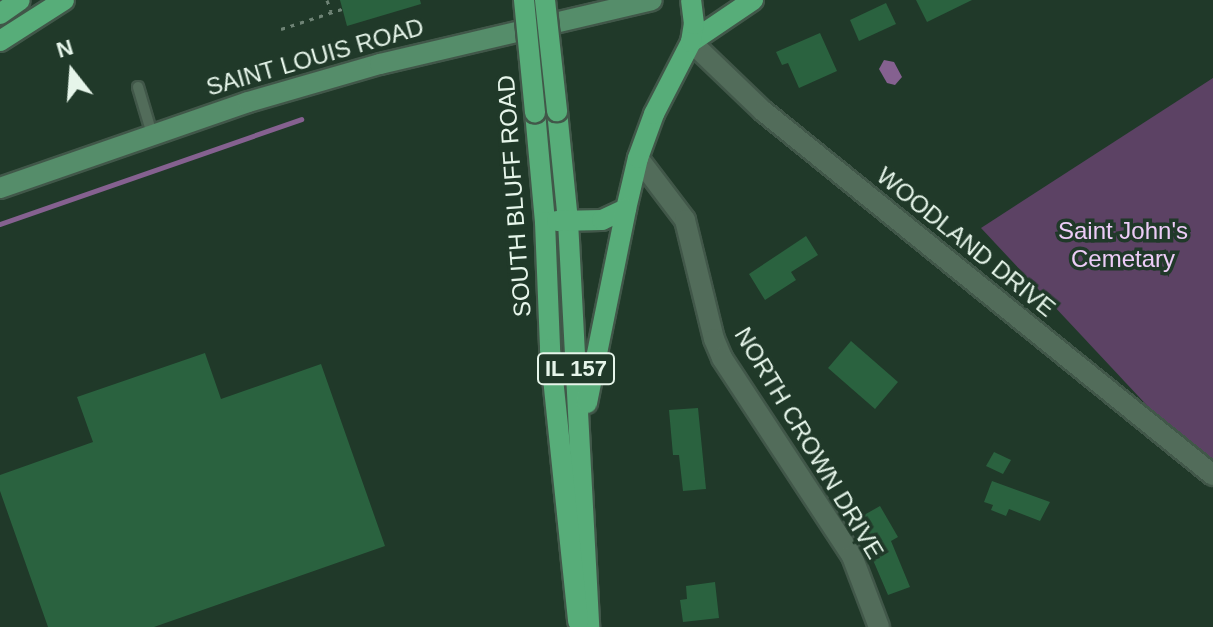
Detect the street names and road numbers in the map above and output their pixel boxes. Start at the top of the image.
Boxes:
street label: SAINT LOUIS ROAD [203,12,427,102]
street label: SOUTH BLUFF ROAD [491,74,537,318]
street label: WOODLAND DRIVE [871,161,1061,323]
street label: NORTH CROWN DRIVE [728,322,890,564]
road number: IL 157 [536,351,616,387]

